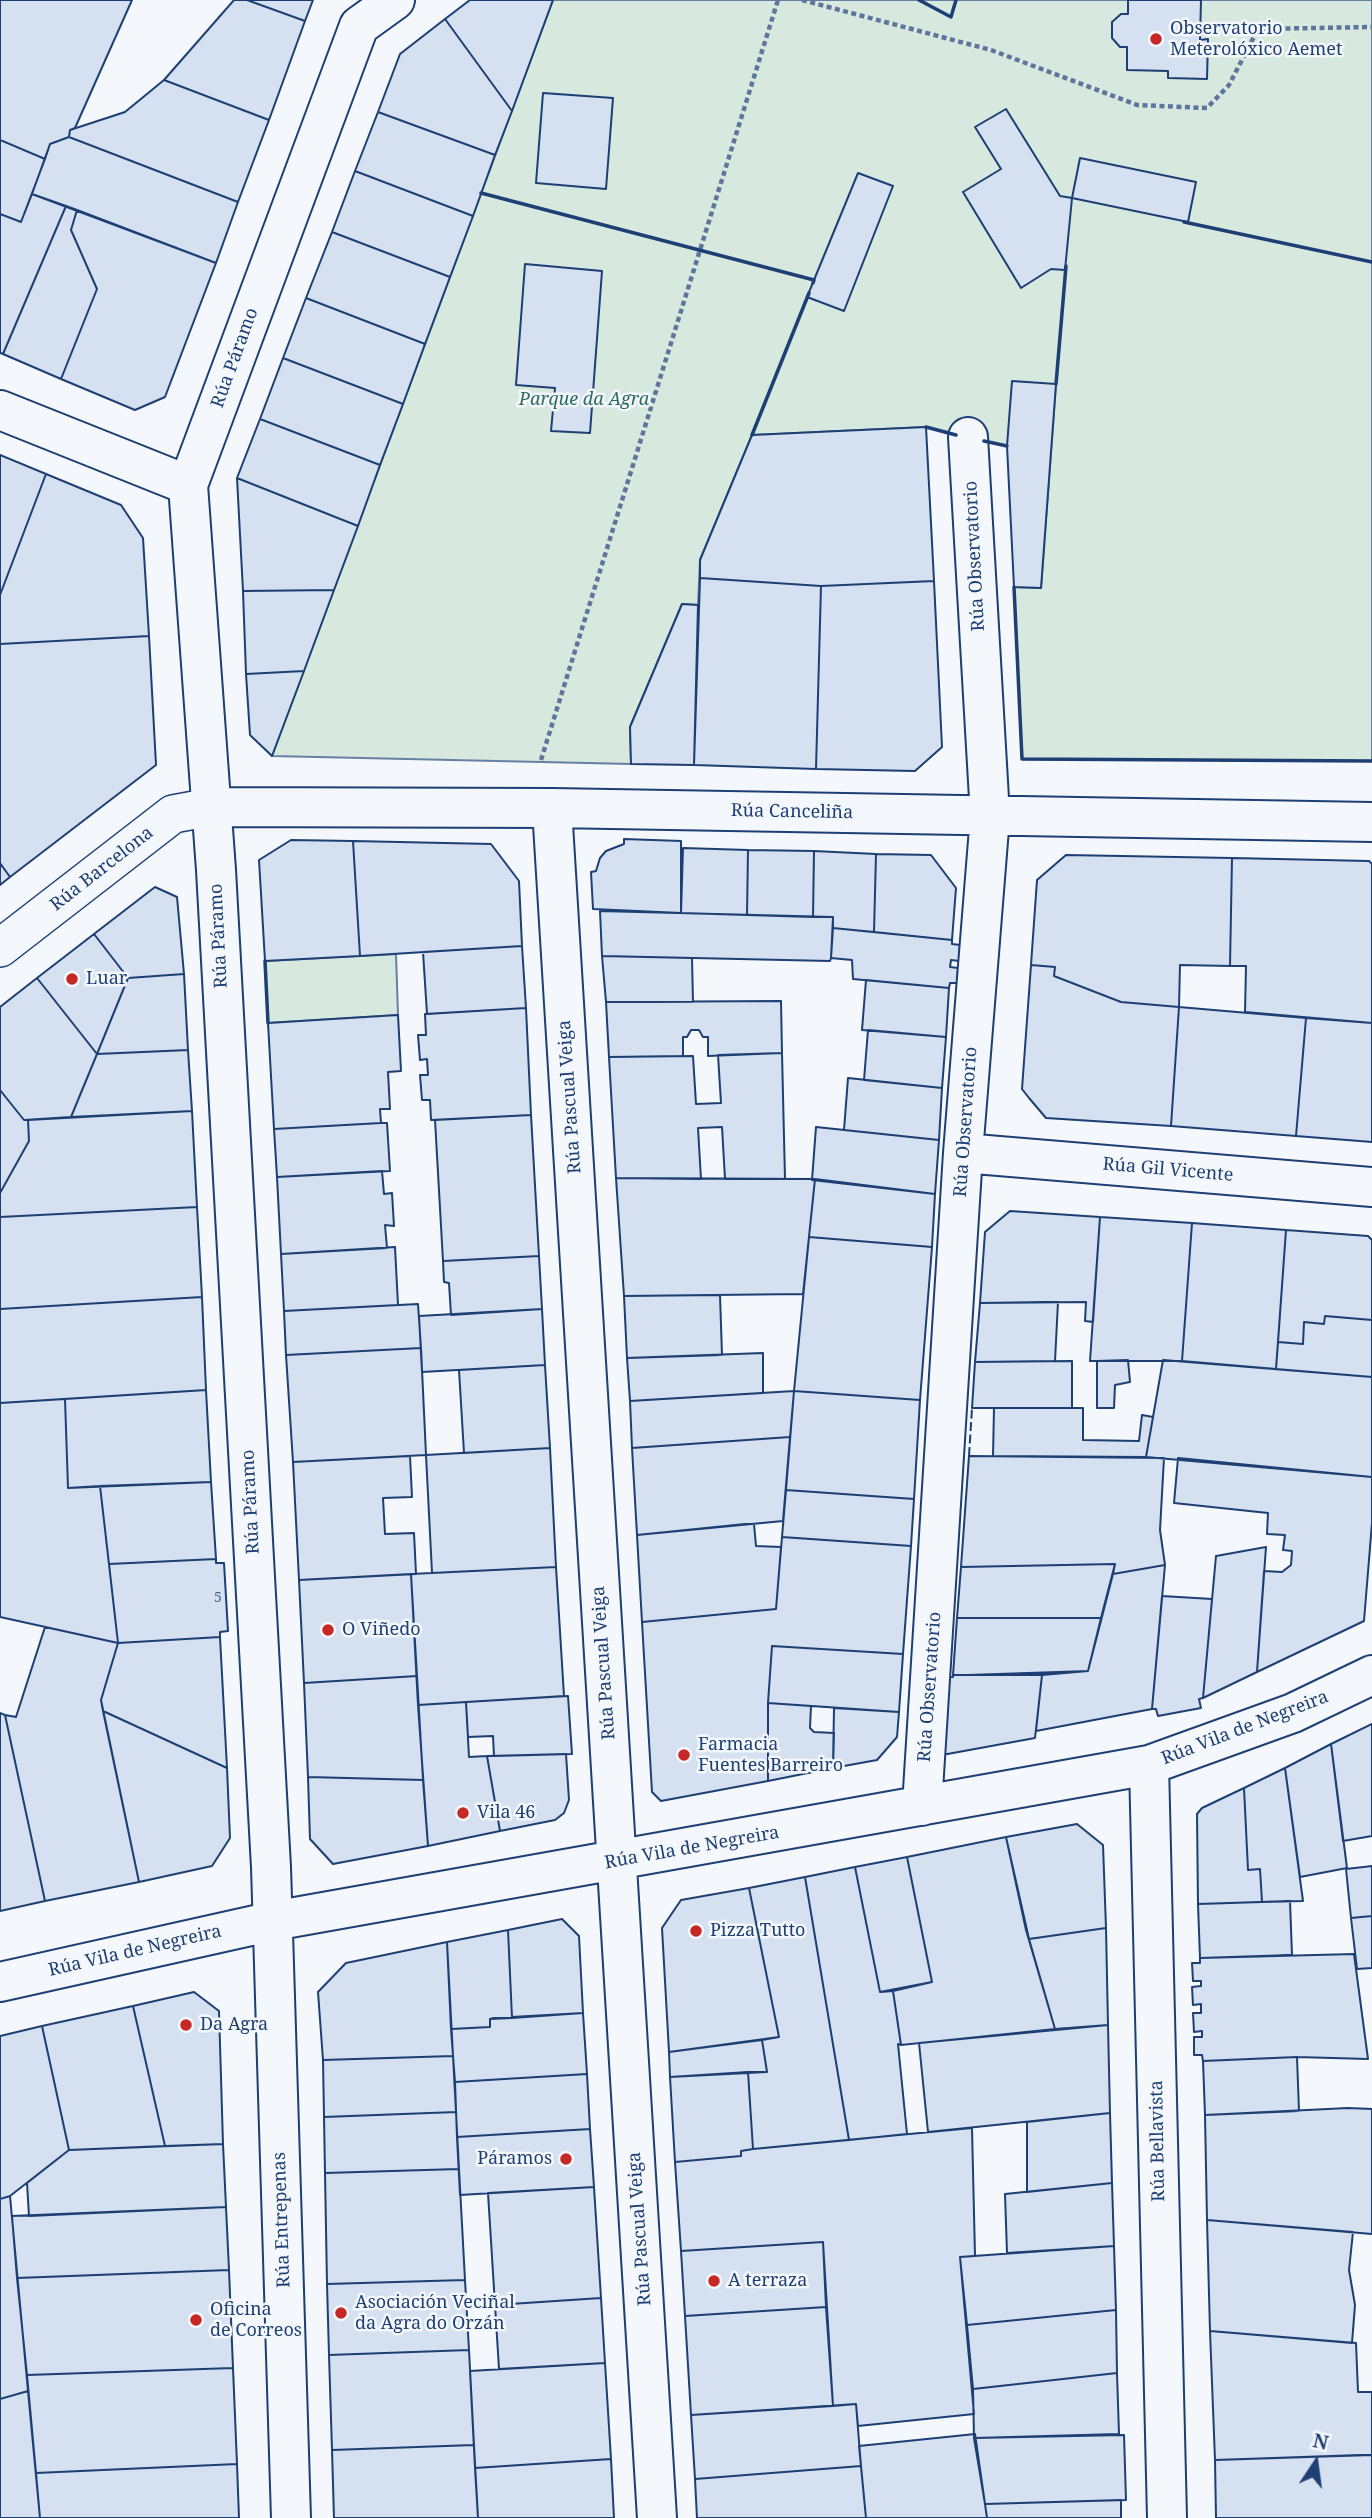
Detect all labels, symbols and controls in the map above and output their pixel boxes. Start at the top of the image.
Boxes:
place label: Observatorio Meterolóxico Aemet [1170,18,1342,60]
marker: Observatorio Meterolóxico Aemet [1148,31,1164,47]
street label: Rúa Páramo [207,305,263,411]
park label: Parque da Agra [519,389,649,411]
street label: Rúa Observatorio [960,480,990,632]
street label: Rúa Canceliña [731,800,853,824]
street label: Rúa Barcelona [46,822,158,916]
street label: Rúa Páramo [205,883,233,989]
place label: Luar [86,968,127,990]
marker: Luar [64,971,80,987]
street label: Rúa Pascual Veiga [554,1019,586,1175]
street label: Rúa Observatorio [950,1046,982,1198]
street label: Rúa Gil Vicente [1102,1154,1234,1186]
street label: Rúa Páramo [237,1449,265,1555]
street label: Rúa Pascual Veiga [588,1585,620,1741]
house number: 5 [214,1590,222,1606]
street label: Rúa Observatorio [914,1611,946,1763]
place label: O Viñedo [342,1619,421,1641]
marker: O Viñedo [320,1622,336,1638]
street label: Rúa Vila de Negreira [1159,1686,1331,1770]
place label: Farmacia Fuentes Barreiro [698,1734,843,1776]
marker: Farmacia Fuentes Barreiro [676,1747,692,1763]
place label: Vila 46 [477,1802,535,1824]
marker: Vila 46 [455,1805,471,1821]
street label: Rúa Vila de Negreira [603,1822,781,1874]
place label: Pizza Tutto [710,1920,805,1942]
street label: Rúa Vila de Negreira [46,1921,224,1981]
marker: Pizza Tutto [688,1923,704,1939]
place label: Da Agra [200,2014,268,2036]
marker: Da Agra [178,2017,194,2033]
street label: Rúa Bellavista [1146,2080,1170,2202]
place label: Páramos [477,2148,552,2170]
marker: Páramos [558,2151,574,2167]
street label: Rúa Pascual Veiga [624,2151,656,2307]
street label: Rúa Entrepenas [269,2152,295,2288]
place label: A terraza [728,2270,807,2292]
marker: A terraza [706,2273,722,2289]
place label: Asociación Veciñal da Agra do Orzán [355,2292,515,2334]
place label: Oficina de Correos [210,2299,302,2342]
marker: Asociación Veciñal da Agra do Orzán [333,2305,349,2321]
marker: Oficina de Correos [188,2312,204,2328]
north arrow [1281,2427,1351,2497]
text: N [1310,2427,1331,2456]

